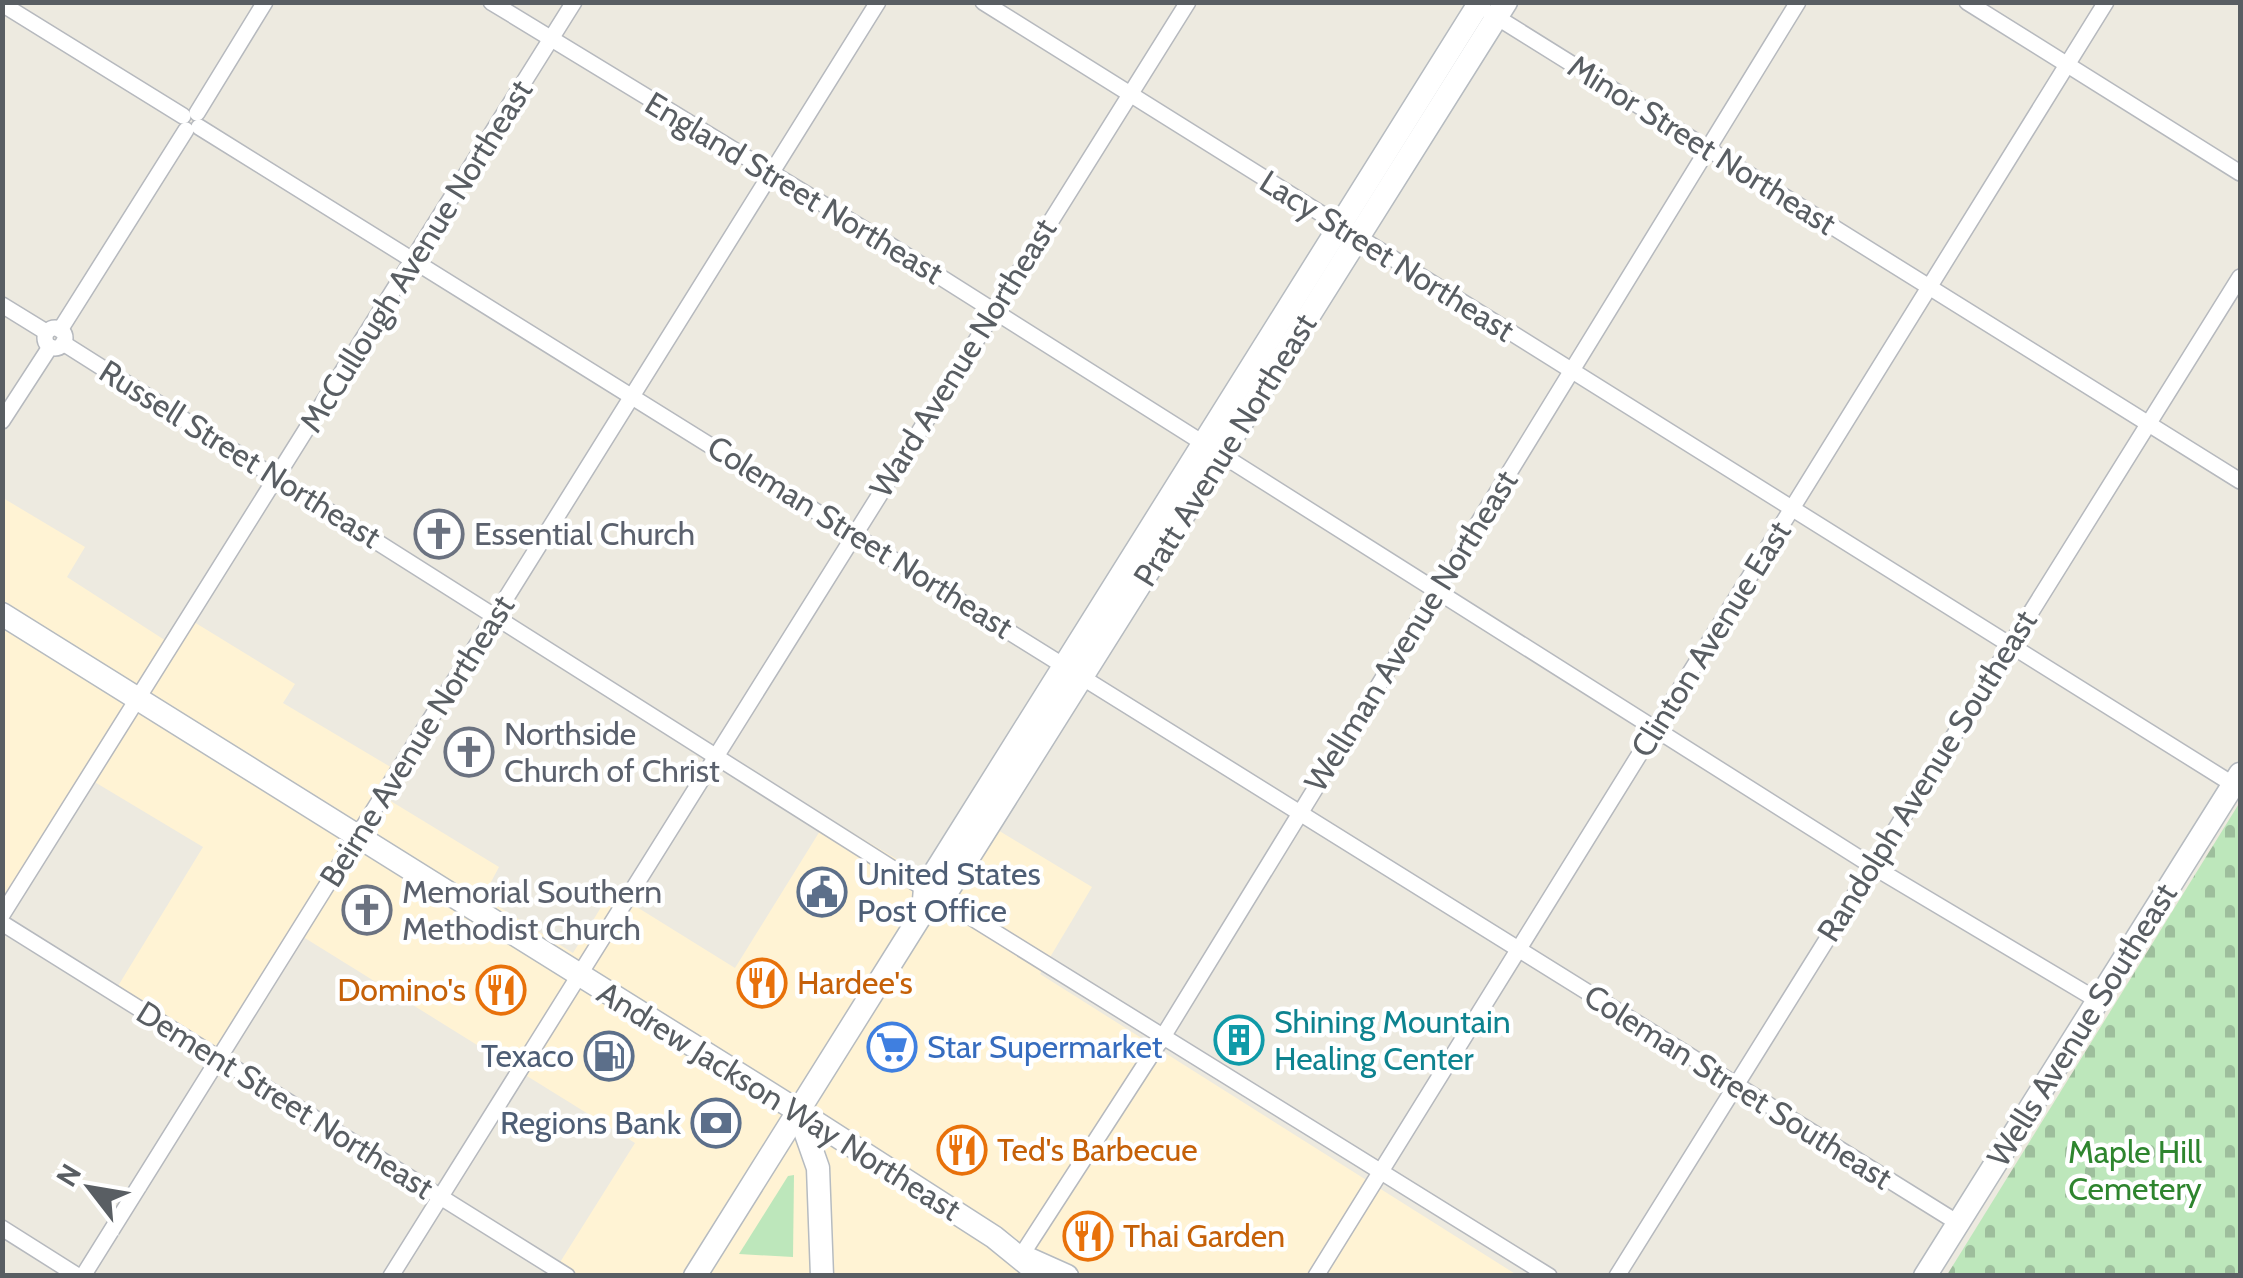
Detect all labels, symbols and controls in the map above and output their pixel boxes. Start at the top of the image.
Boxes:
street label: Minor Street Northeast [1561,46,1844,243]
street label: McCullough Avenue Northeast [291,72,540,439]
street label: England Street Northeast [638,83,950,292]
street label: Lacy Street Northeast [1253,162,1522,350]
street label: Ward Avenue Northeast [861,211,1064,504]
street label: Pratt Avenue Northeast [1125,306,1324,593]
street label: Russell Street Northeast [93,351,388,556]
street label: Coleman Street Northeast [701,427,1020,647]
street label: Wellman Avenue Northeast [1296,463,1526,799]
church icon: Essential Church [413,508,465,560]
street label: Clinton Avenue East [1622,513,1799,764]
place label: Essential Church [474,514,695,553]
street label: Beirne Avenue Northeast [311,588,522,894]
street label: Randolph Avenue Southeast [1808,603,2045,949]
place label: Northside Church of Christ [504,714,720,790]
church icon: Northside Church of Christ [443,726,495,778]
place label: United States Post Office [857,854,1041,930]
public building icon: United States Post Office [796,866,848,918]
place label: Memorial Southern Methodist Church [402,872,662,948]
street label: Wells Avenue Southeast [1979,876,2185,1174]
church icon: Memorial Southern Methodist Church [341,884,393,936]
restaurant icon: Hardee's [736,957,788,1009]
place label: Hardee's [797,963,913,1002]
restaurant icon: Domino's [475,964,527,1016]
place label: Domino's [337,970,466,1009]
street label: Andrew Jackson Way Northeast [591,973,968,1229]
street label: Coleman Street Southeast [1577,976,1900,1197]
street label: Dement Street Northeast [130,992,441,1207]
place label: Shining Mountain Healing Center [1274,1002,1511,1078]
building icon: Shining Mountain Healing Center [1213,1014,1265,1066]
supermarket icon: Star Supermarket [866,1021,918,1073]
place label: Star Supermarket [927,1027,1163,1066]
fuel station icon: Texaco [583,1030,635,1082]
place label: Texaco [481,1036,574,1075]
bank icon: Regions Bank [690,1097,742,1149]
place label: Regions Bank [500,1103,682,1142]
restaurant icon: Ted's Barbecue [936,1124,988,1176]
place label: Ted's Barbecue [997,1130,1198,1169]
park label: Maple Hill Cemetery [2068,1132,2203,1208]
north arrow [40,1138,140,1238]
text: N [49,1158,88,1192]
restaurant icon: Thai Garden [1062,1210,1114,1262]
place label: Thai Garden [1123,1216,1285,1255]

